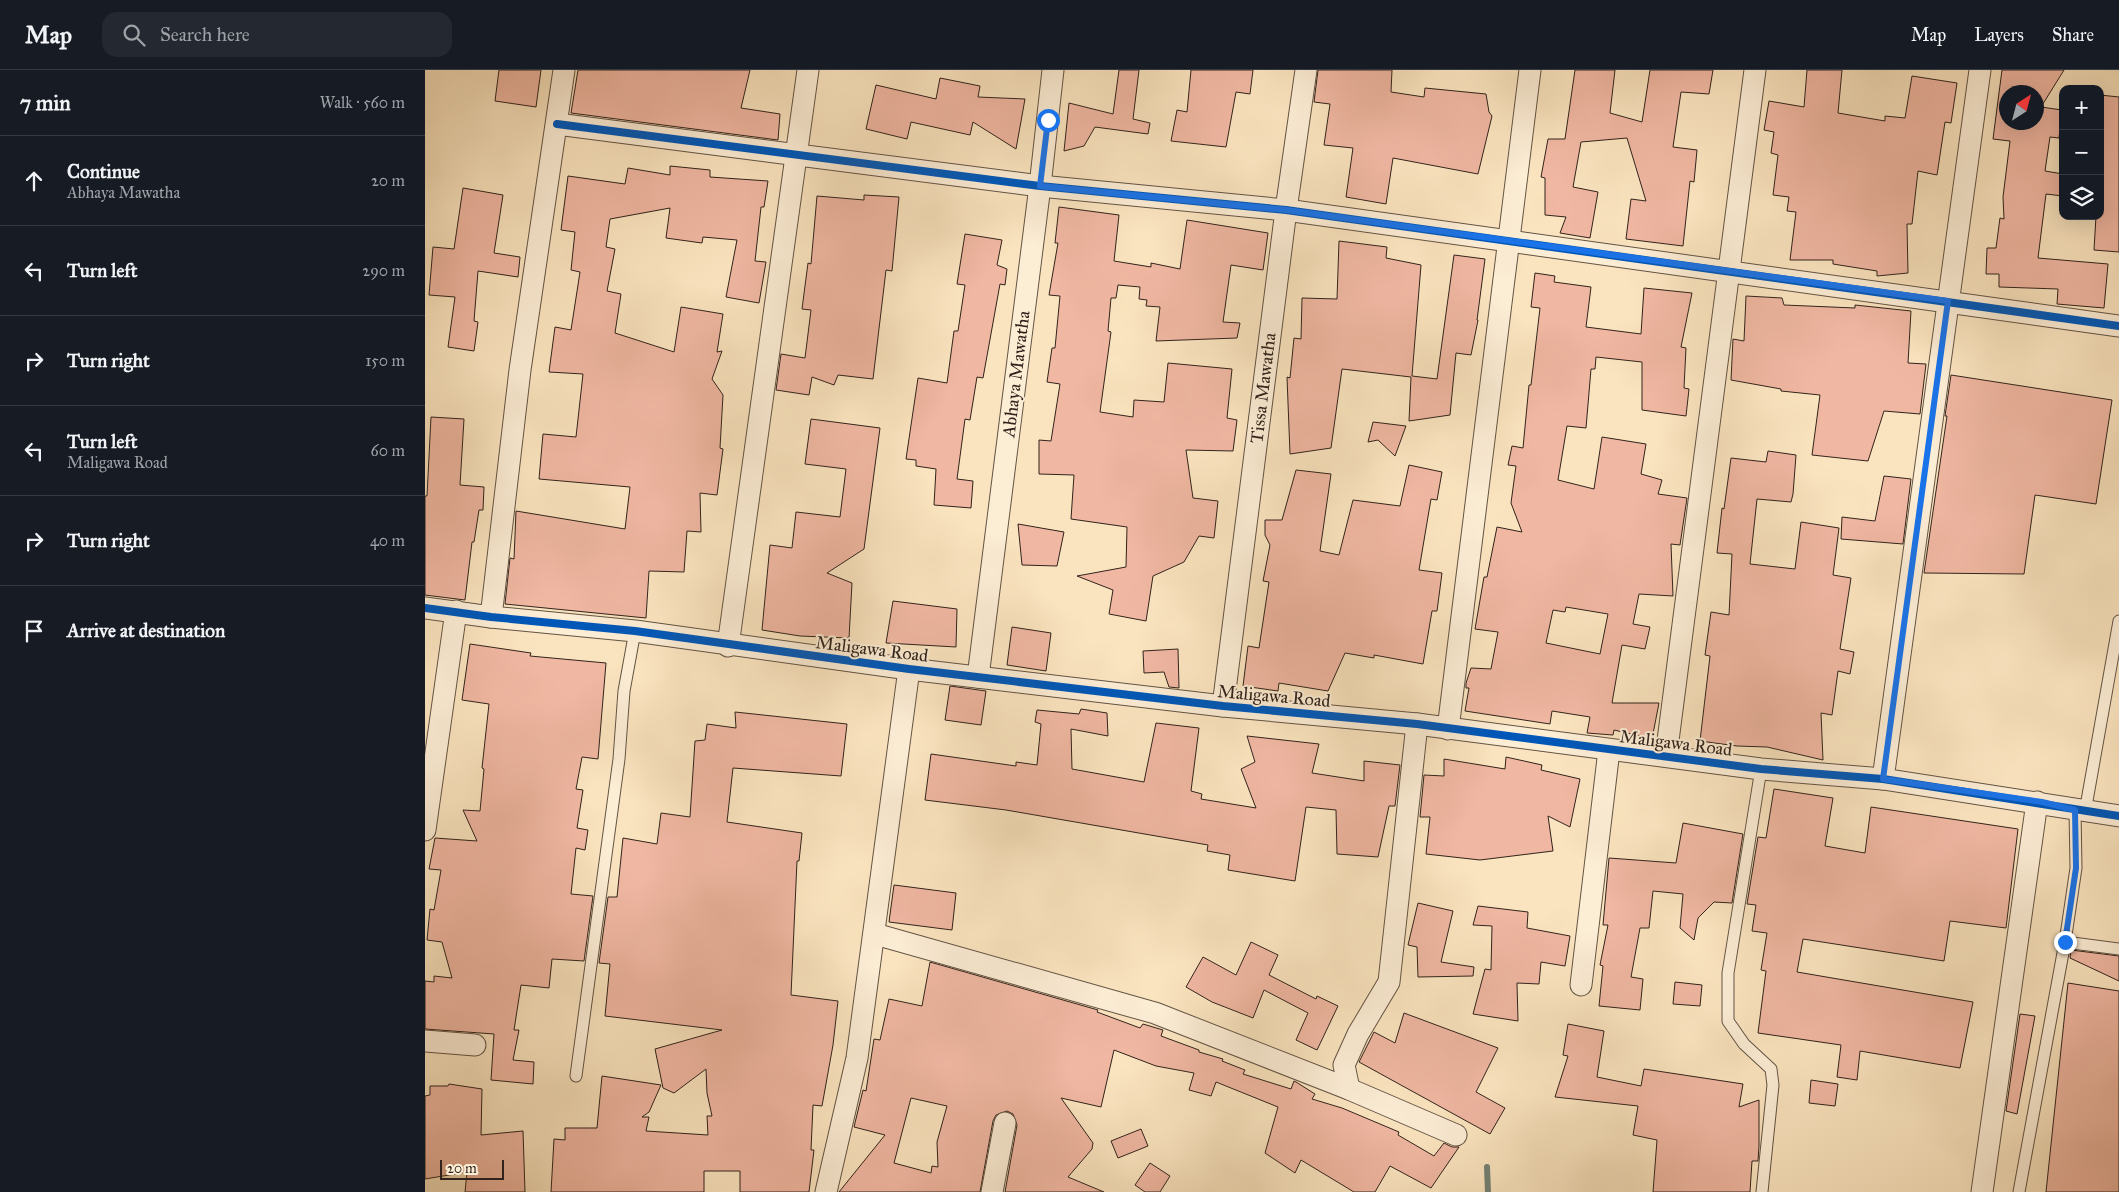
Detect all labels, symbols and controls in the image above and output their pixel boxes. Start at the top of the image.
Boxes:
search box [102,12,452,57]
text: Map [25,20,72,50]
icon: search [120,21,148,49]
text: Search here [160,23,250,46]
text: Map [1911,24,1946,46]
text: Layers [1974,24,2024,46]
text: Share [2052,24,2094,46]
north arrow [1999,85,2044,130]
map controls [2059,85,2104,220]
button: + [2059,85,2104,130]
text: 7 min [20,90,71,116]
text: Walk · 560 m [320,93,405,112]
route start [1037,109,1060,132]
button: − [2059,130,2104,175]
text: Continue [67,160,140,183]
icon: ahead [20,167,48,195]
text: 20 m [371,171,405,190]
button: layers [2059,175,2104,220]
text: Abhaya Mawatha [67,183,180,202]
icon: left [20,257,48,285]
text: Turn left [67,259,137,282]
text: 290 m [362,261,405,280]
street label: Abhaya Mawatha [997,309,1035,440]
street label: Tissa Mawatha [1245,331,1281,445]
icon: right [20,347,48,375]
text: Turn right [67,349,150,372]
text: 150 m [365,351,405,370]
text: Turn left [67,430,137,453]
icon: left [20,437,48,465]
text: 60 m [371,441,405,460]
text: Maligawa Road [67,453,168,472]
icon: right [20,527,48,555]
text: Turn right [67,529,150,552]
text: 40 m [370,531,405,550]
icon: arrive [20,617,48,645]
text: Arrive at destination [67,619,225,642]
street label: Maligawa Road [814,631,930,668]
street label: Maligawa Road [1216,680,1331,713]
street label: Maligawa Road [1618,725,1734,762]
route end [2054,931,2077,954]
scale bar [440,1157,504,1180]
text: 20 m [447,1160,477,1177]

